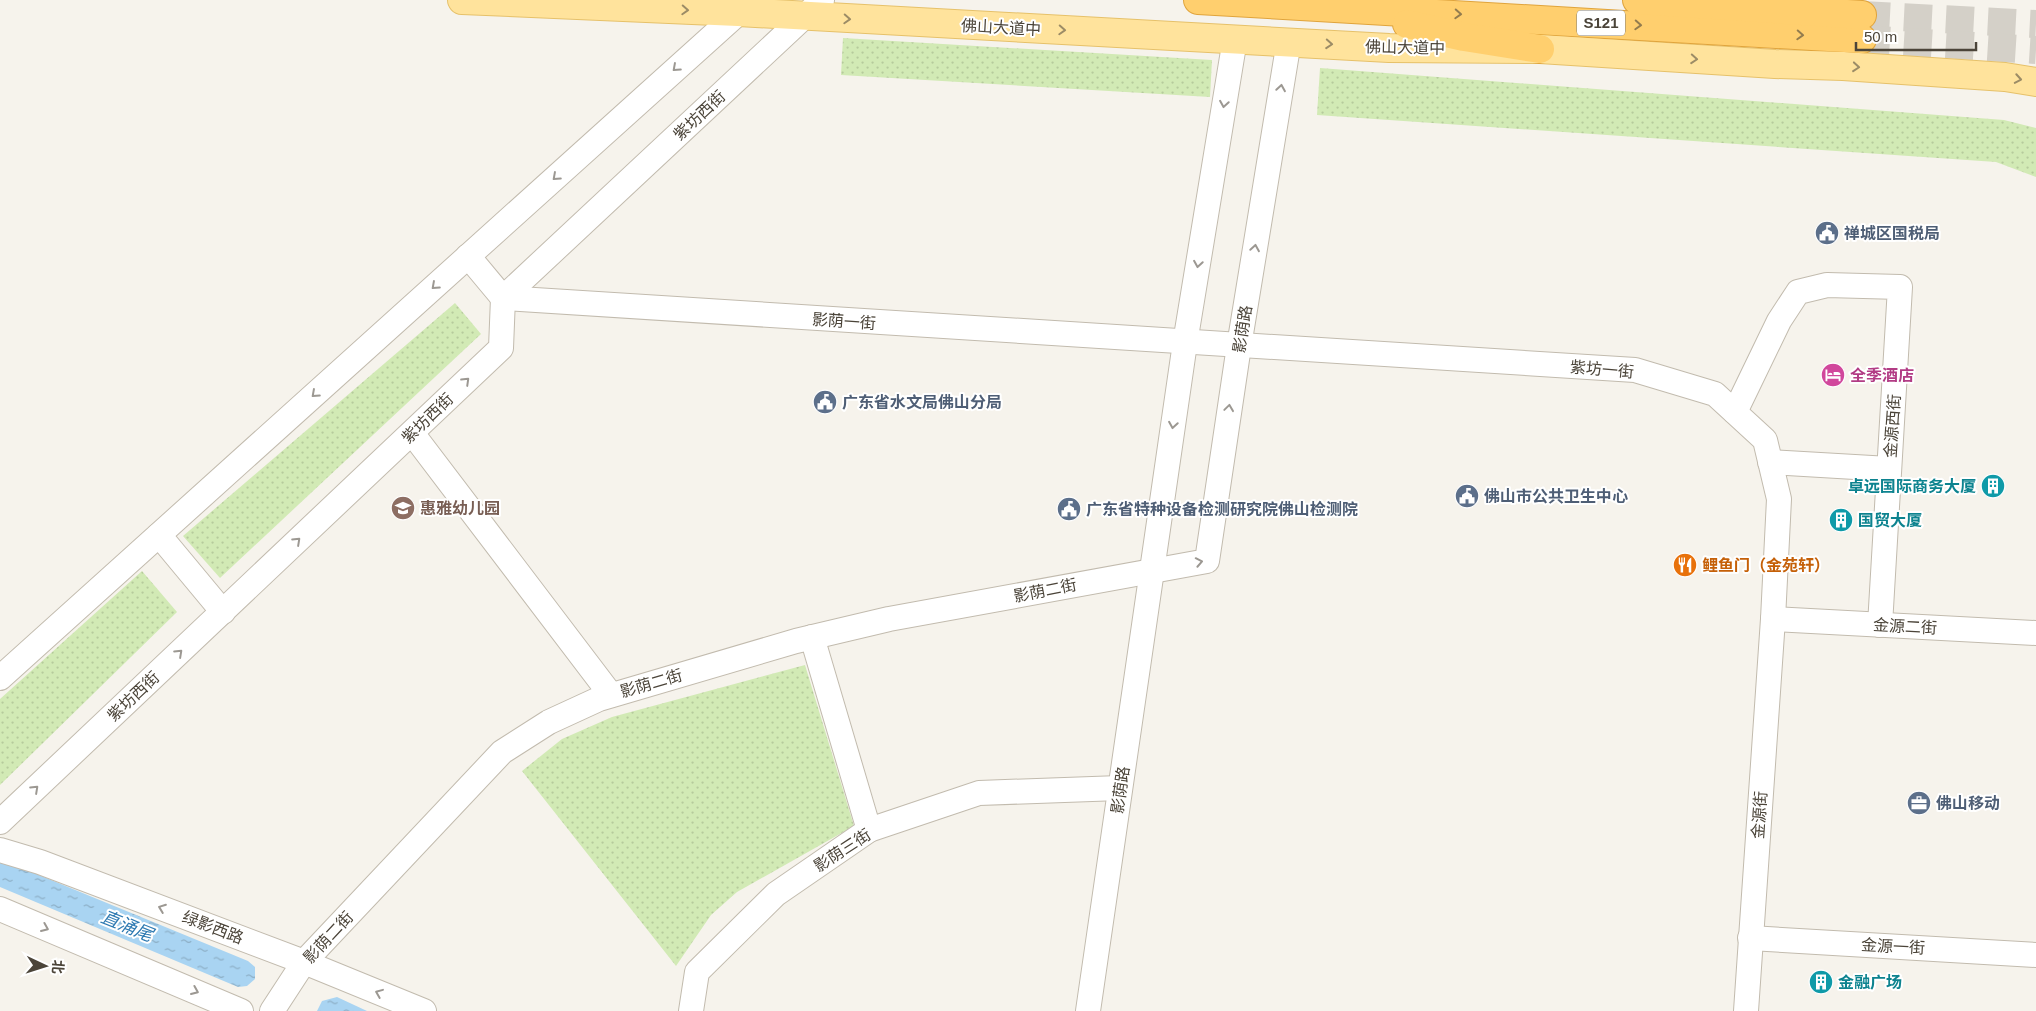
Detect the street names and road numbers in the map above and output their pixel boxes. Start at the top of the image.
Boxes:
road number: S121 [1577,10,1625,36]
street label: 佛山大道中 [961,17,1041,38]
street label: 佛山大道中 [1365,38,1445,57]
street label: 紫坊西街 [670,87,729,143]
street label: 影荫路 [1230,304,1255,354]
street label: 影荫一街 [811,311,876,332]
street label: 紫坊一街 [1569,358,1635,381]
street label: 紫坊西街 [398,390,456,447]
street label: 金源西街 [1882,394,1903,459]
street label: 影荫二街 [1012,576,1078,605]
street label: 金源二街 [1873,616,1937,637]
street label: 影荫二街 [618,666,684,700]
street label: 紫坊西街 [104,668,163,724]
street label: 影荫路 [1109,765,1132,815]
street label: 金源街 [1749,790,1770,840]
street label: 影荫三街 [811,826,874,875]
street label: 绿影西路 [180,908,246,947]
street label: 影荫二街 [300,908,356,967]
street label: 金源一街 [1861,936,1925,957]

